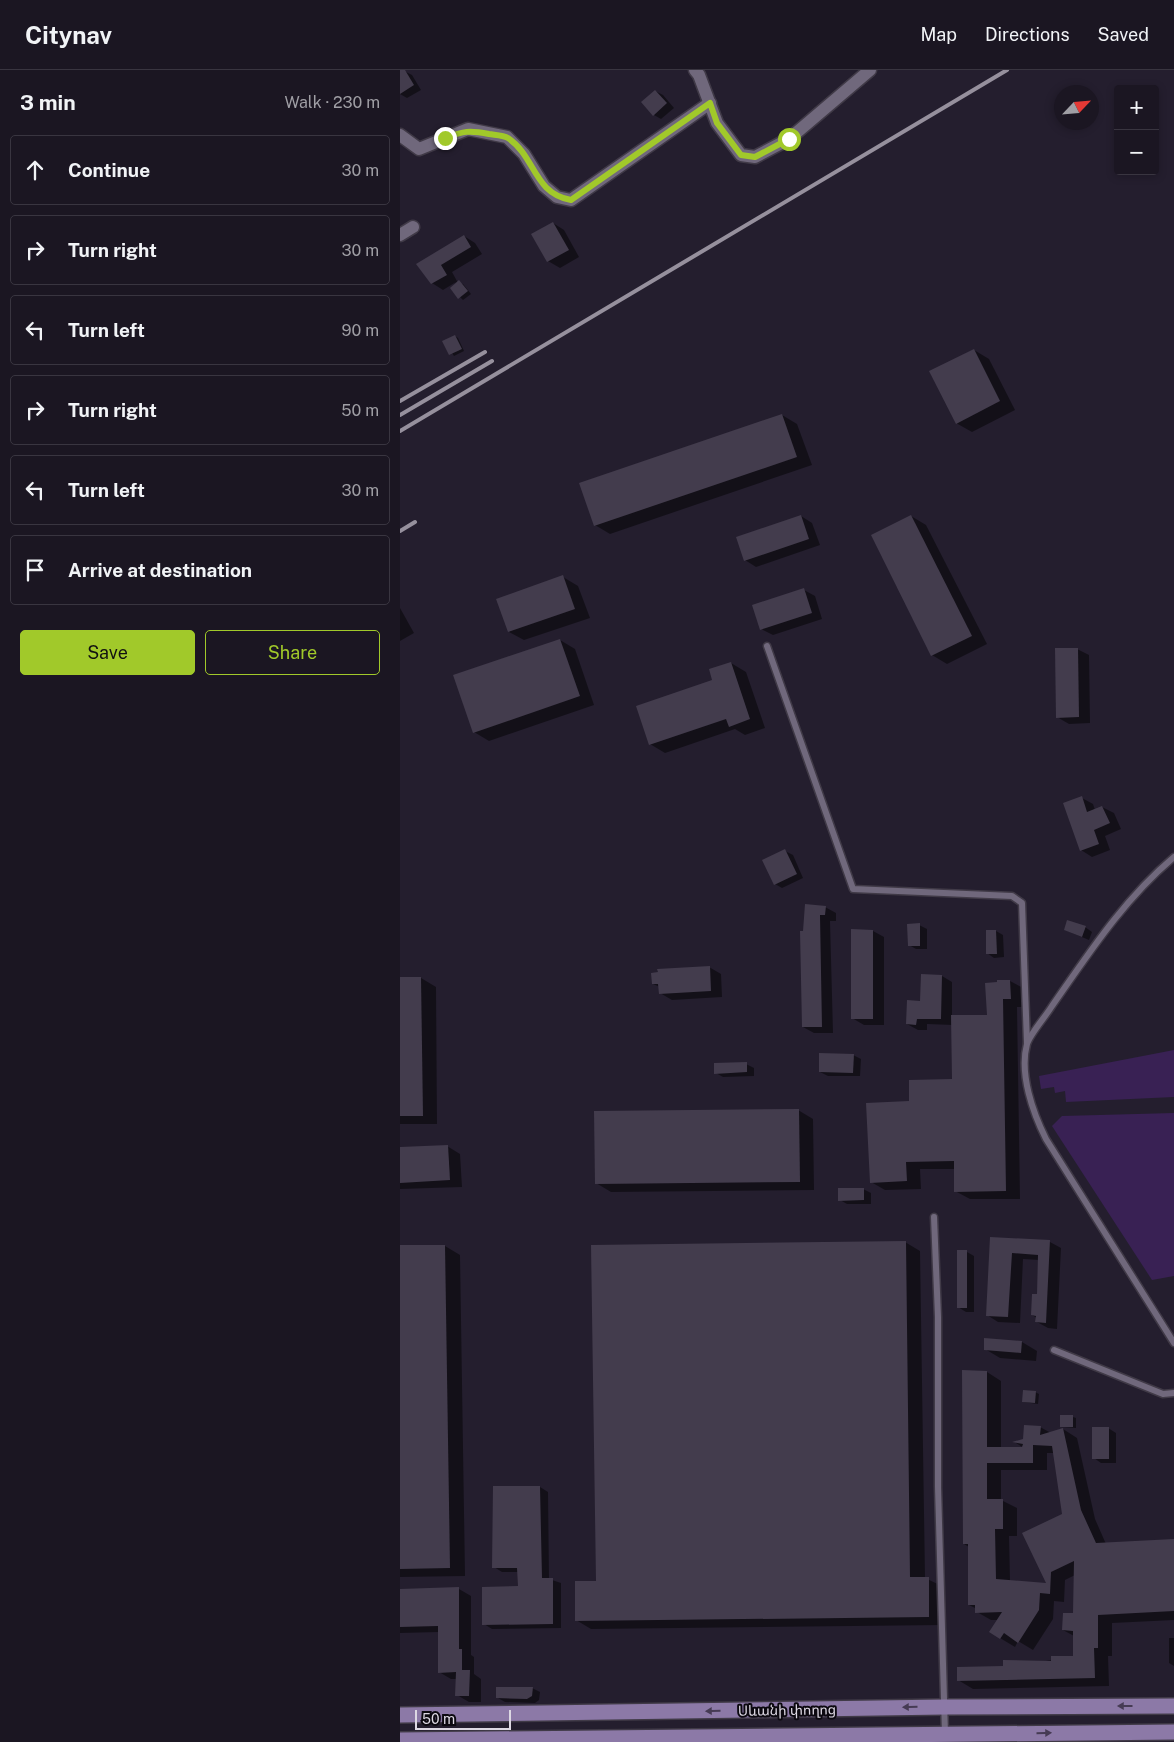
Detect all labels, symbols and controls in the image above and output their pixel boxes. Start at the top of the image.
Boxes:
text: Citynav [25,21,112,49]
text: Map [920,24,957,45]
text: Directions [985,24,1070,45]
text: Saved [1098,24,1149,45]
north arrow [1054,85,1099,130]
map controls [1114,85,1159,175]
button: + [1114,85,1159,130]
text: 3 min [20,90,76,115]
text: Walk · 230 m [284,93,380,112]
route end [434,127,457,150]
route start [778,128,801,151]
button: − [1114,130,1159,175]
icon: ahead [21,156,49,184]
text: Continue [68,159,150,181]
text: 30 m [342,161,379,180]
icon: right [21,236,49,264]
text: Turn right [68,239,157,261]
text: 30 m [342,241,379,260]
icon: left [21,316,49,344]
text: Turn left [68,319,145,341]
text: 90 m [342,321,379,340]
icon: right [21,396,49,424]
text: Turn right [68,399,157,421]
text: 50 m [341,401,379,420]
icon: left [21,476,49,504]
text: Turn left [68,479,145,501]
text: 30 m [342,481,379,500]
icon: arrive [21,556,49,584]
text: Arrive at destination [68,559,252,581]
button: Save [20,630,195,675]
button: Share [205,630,380,675]
street label: Սևանի փողոց [738,1701,836,1719]
one-way arrow [1117,1702,1133,1710]
one-way arrow [902,1704,918,1712]
scale bar [415,1707,511,1730]
one-way arrow [705,1707,721,1715]
text: 50 m [422,1711,455,1727]
one-way arrow [1036,1729,1052,1737]

